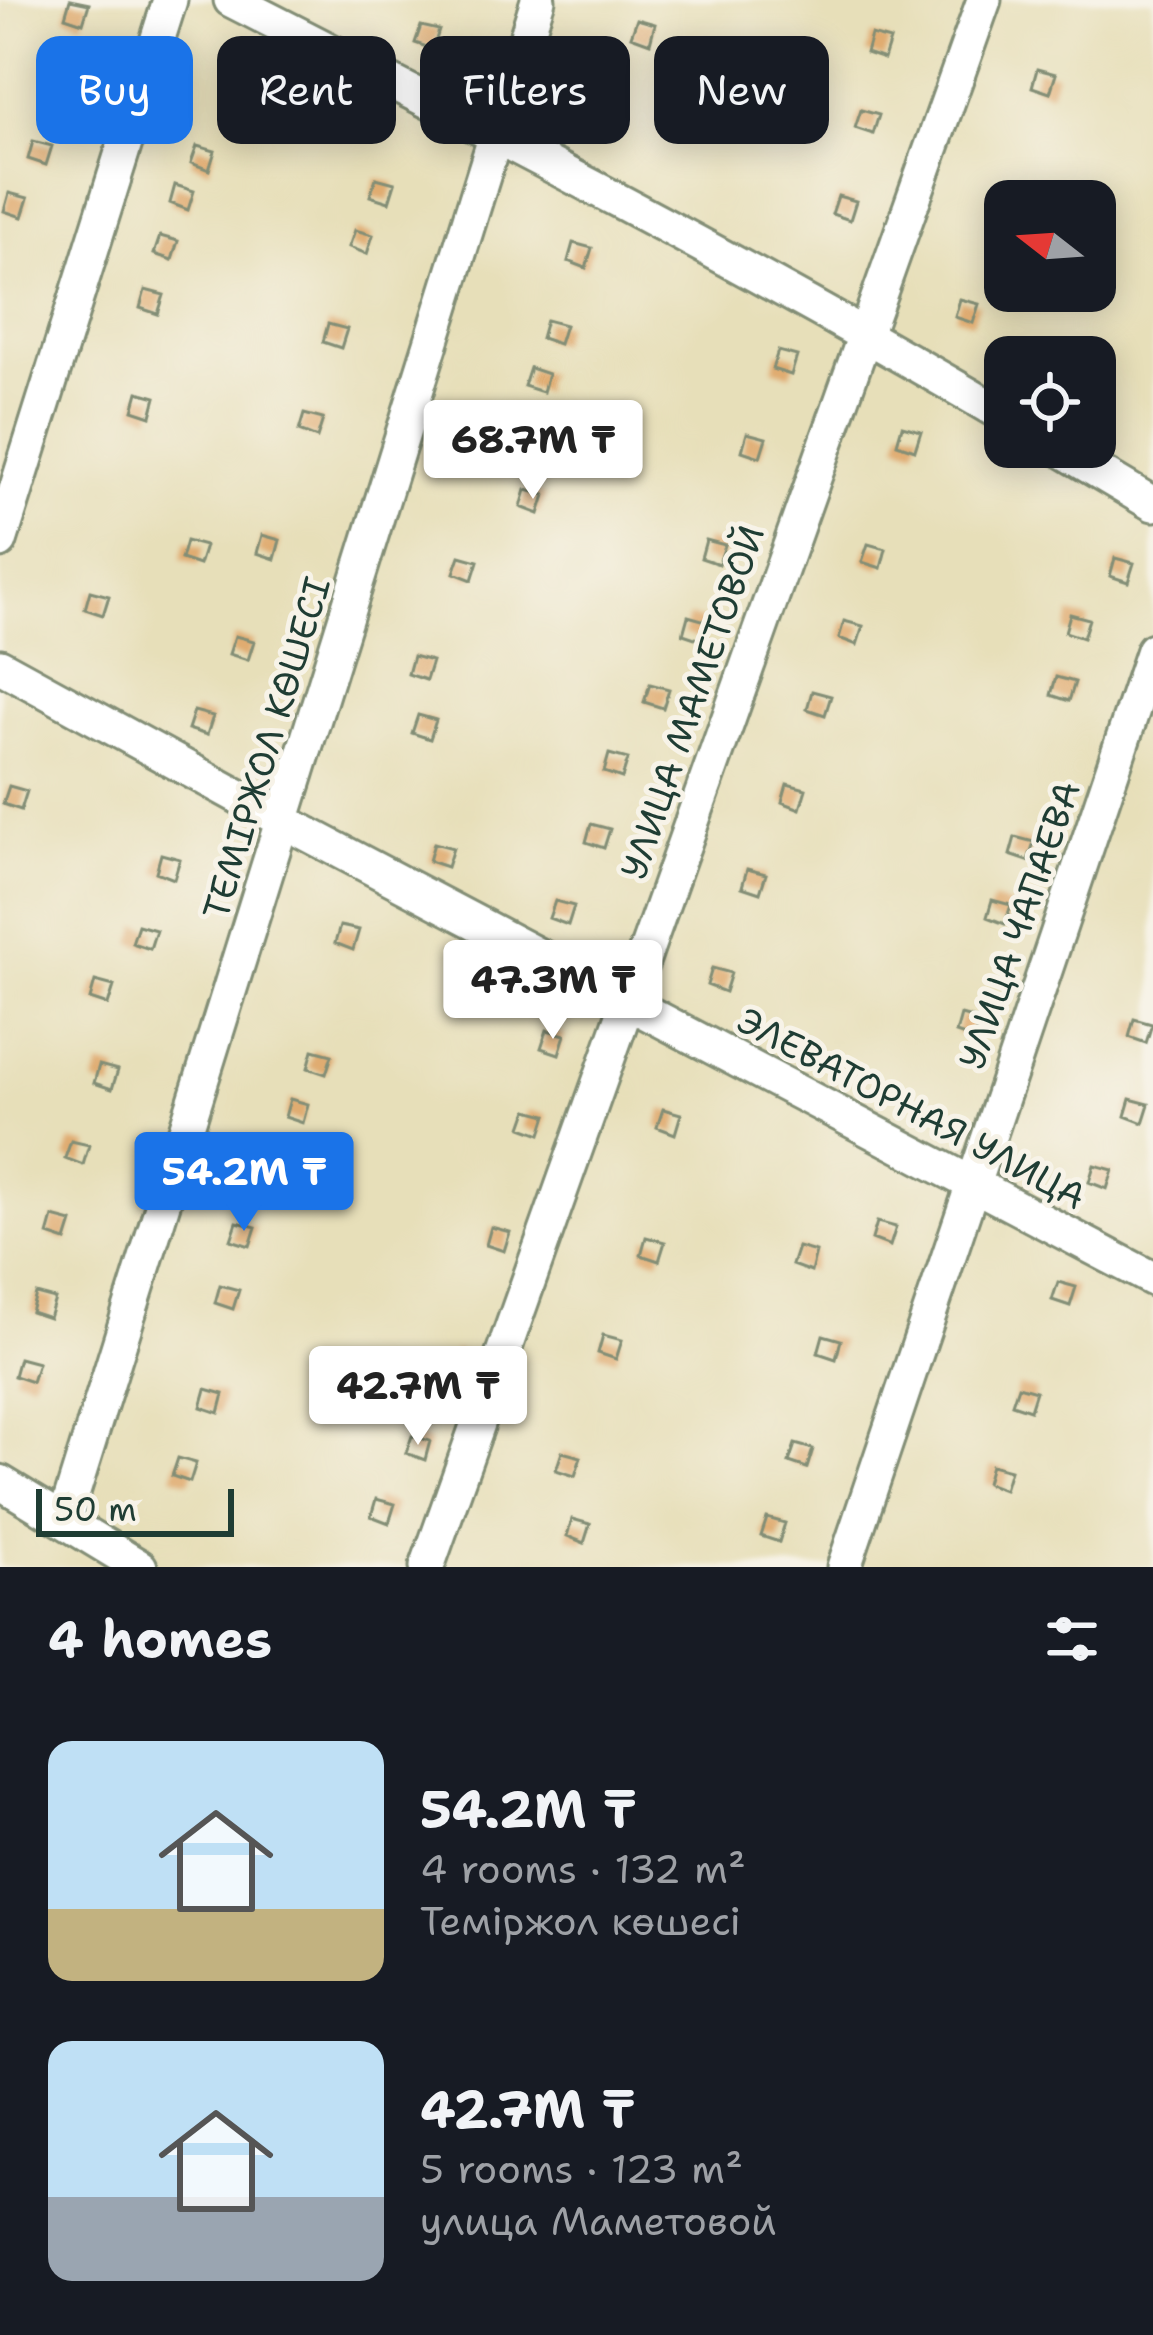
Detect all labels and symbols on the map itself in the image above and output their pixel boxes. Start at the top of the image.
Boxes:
north arrow [984,180,1116,312]
pin: 68.7M ₸ [422,400,644,502]
street label: УЛИЦА МАМЕТОВОЙ [609,519,776,886]
street label: ТЕМІРЖОЛ КӨШЕСІ [191,571,342,925]
street label: УЛИЦА ЧАПАЕВА [947,775,1092,1076]
pin: 47.3M ₸ [442,940,664,1042]
street label: ЭЛЕВАТОРНАЯ УЛИЦА [729,996,1094,1221]
pin: 54.2M ₸ [133,1132,355,1234]
pin: 42.7M ₸ [307,1346,529,1448]
scale bar [36,1483,234,1536]

